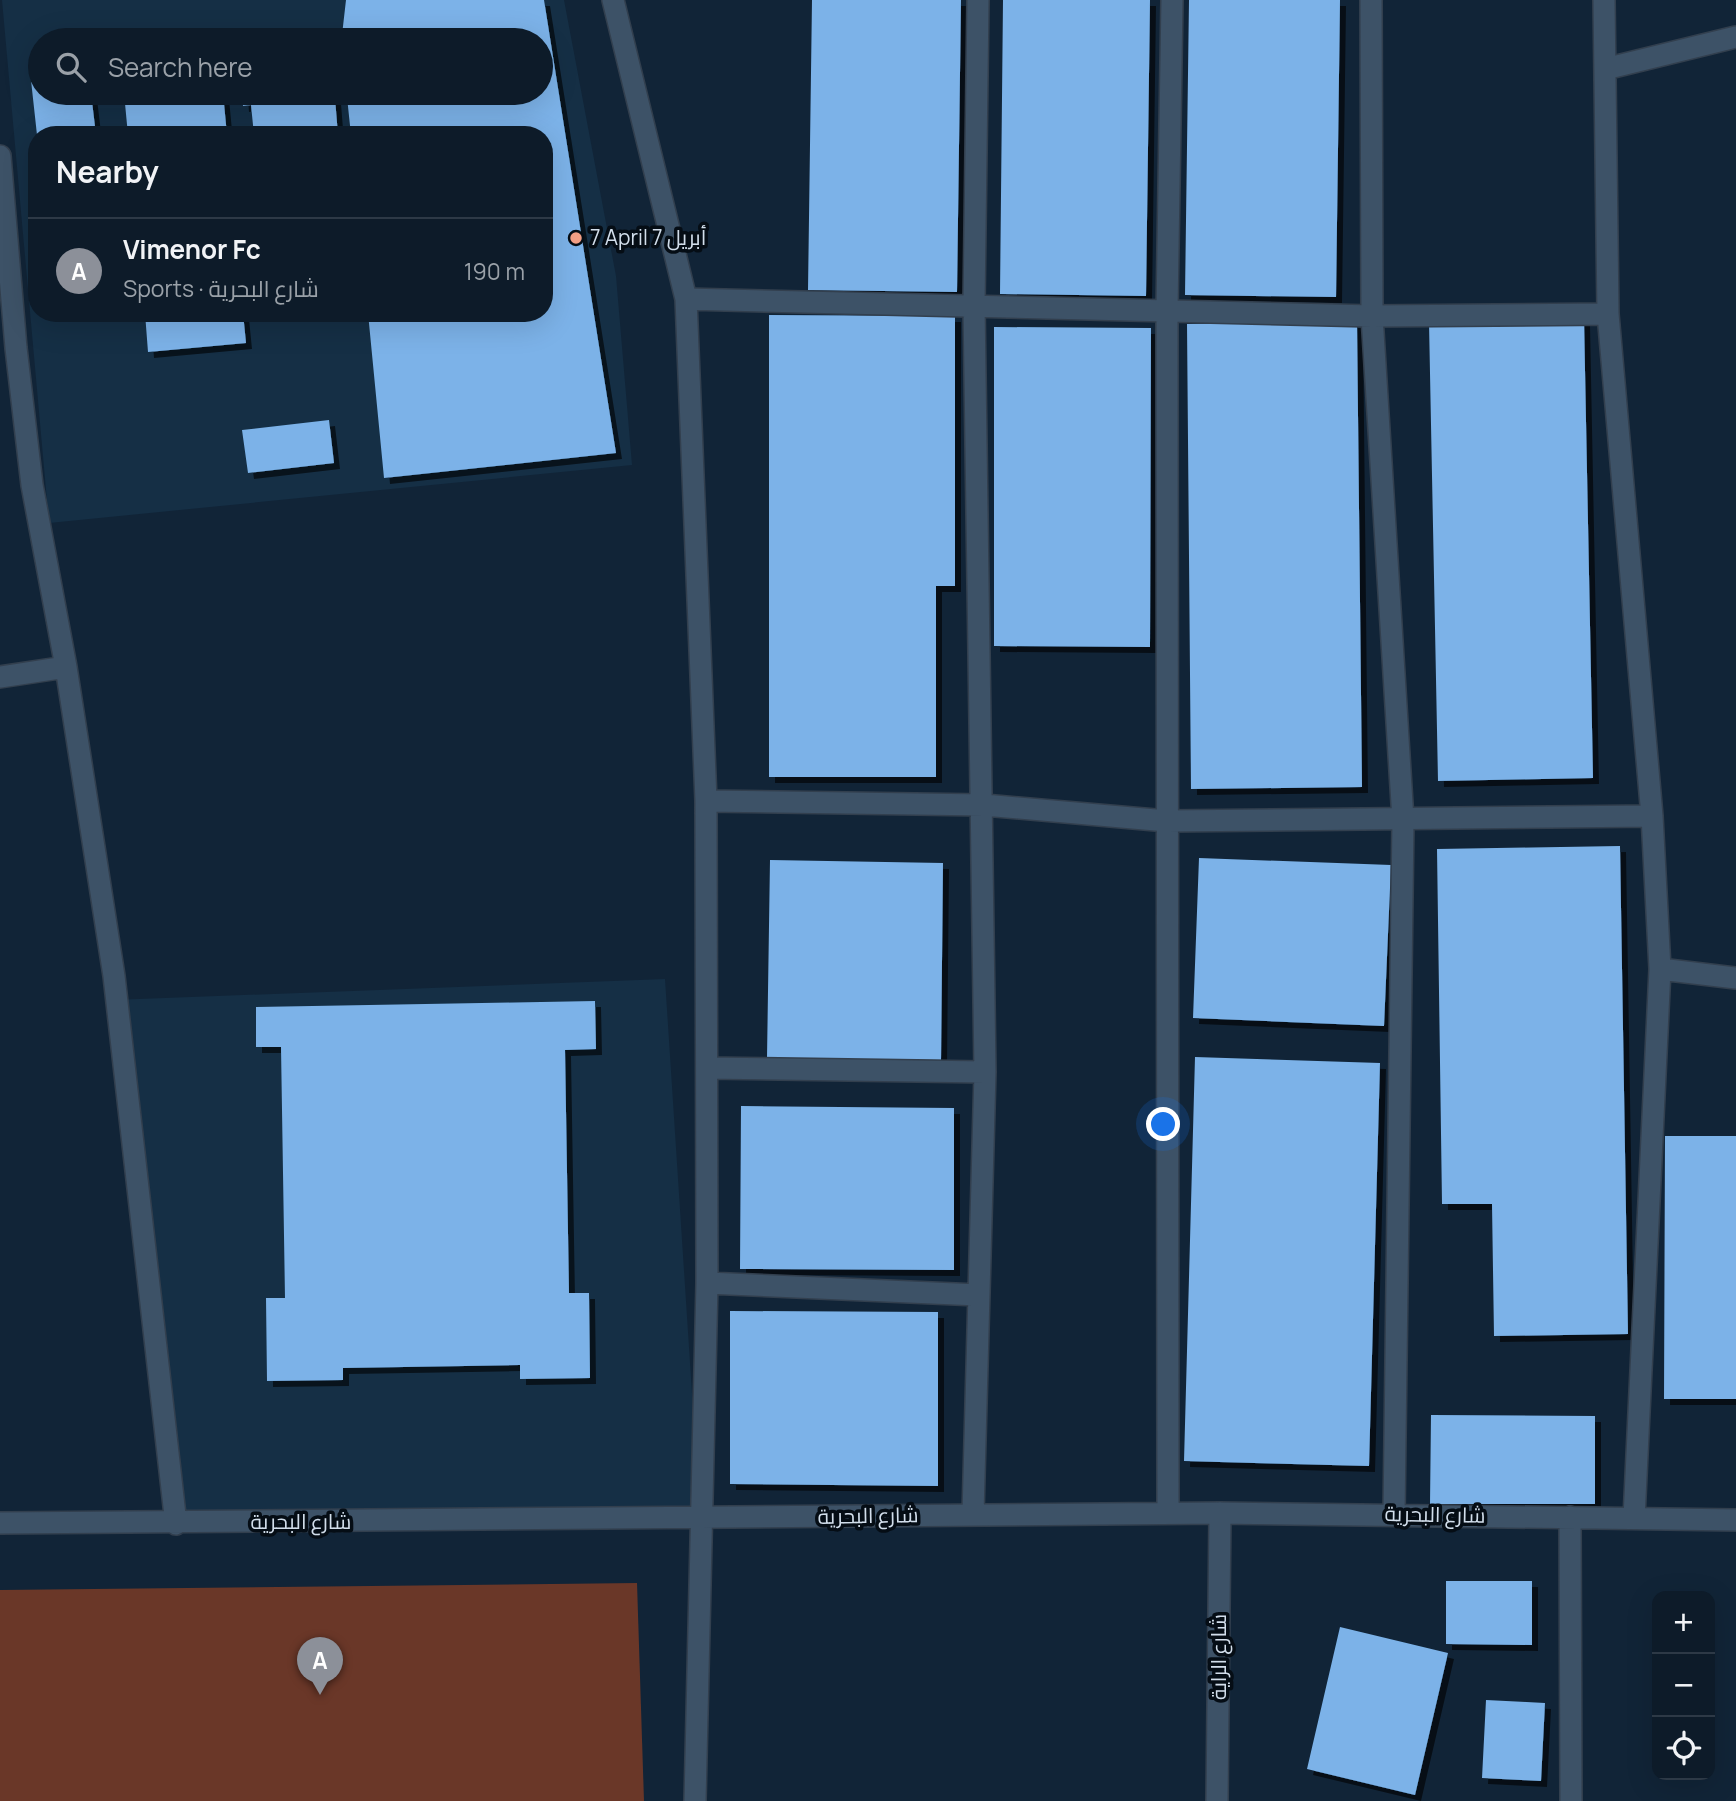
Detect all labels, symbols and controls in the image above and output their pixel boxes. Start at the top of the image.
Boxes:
search box [28,28,553,105]
icon: search [52,48,90,86]
text: Search here [108,49,253,85]
text: Nearby [56,151,159,192]
place label: 7 April 7 أبريل [590,223,706,251]
marker: 7 April 7 أبريل [568,230,584,246]
text: Vimenor Fc [123,231,261,267]
text: A [71,255,87,287]
text: 190 m [464,255,525,287]
text: Sports · شارع البحرية [123,272,319,304]
your location [1146,1107,1180,1141]
street label: شارع البحرية [1384,1499,1486,1530]
street label: شارع البحرية [817,1500,919,1531]
street label: شارع البحرية [251,1507,351,1536]
map controls [1652,1591,1715,1780]
button: + [1652,1591,1715,1654]
street label: شارع الراية [1204,1614,1233,1700]
pin: A [297,1637,343,1695]
button: − [1652,1654,1715,1717]
button: locate [1652,1717,1715,1780]

